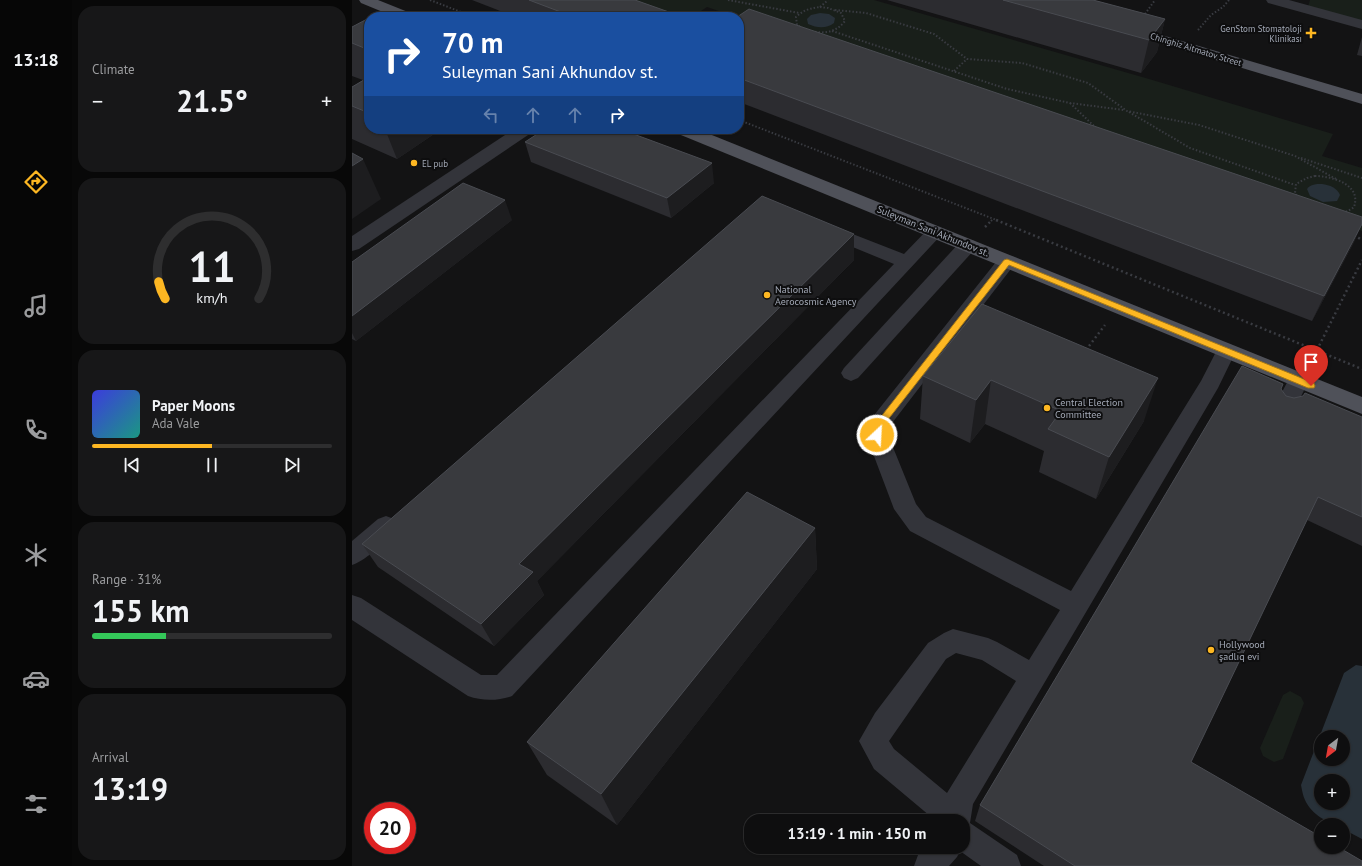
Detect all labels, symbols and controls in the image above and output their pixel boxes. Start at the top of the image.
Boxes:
place label: GenStom Stomatoloji Klinikası [1220,23,1302,44]
text: 70 m [442,24,503,61]
marker: GenStom Stomatoloji Klinikası [1305,27,1317,39]
icon: right [376,28,428,80]
street label: Chinghiz Aitmatov Street [1149,30,1243,68]
text: 13:18 [13,48,59,71]
text: Suleyman Sani Akhundov st. [442,60,658,83]
text: Climate [92,61,135,78]
text: 21.5° [176,81,248,120]
text: − [92,87,103,115]
text: + [321,87,332,115]
icon: left [480,104,502,126]
icon: ahead [522,104,544,126]
icon: ahead [564,104,586,126]
icon: right [606,104,628,126]
marker: EL pub [409,158,419,168]
place label: EL pub [422,158,448,169]
icon: directions [22,168,50,196]
street label: Suleyman Sani Akhundov st. [875,203,991,259]
text: 11 [188,240,236,293]
place label: National Aerocosmic Agency [775,283,857,308]
text: km/h [196,288,228,307]
marker: National Aerocosmic Agency [762,290,772,300]
icon: music [22,292,50,320]
pin [1294,345,1328,386]
icon: arrive [1300,351,1322,373]
text: Paper Moons [152,396,235,415]
place label: Central Election Committee [1055,396,1123,421]
marker: Central Election Committee [1042,403,1052,413]
position arrow [856,414,898,456]
text: Ada Vale [152,415,200,432]
icon: phone [22,416,50,444]
icon: previous [121,454,143,476]
icon: pause [201,454,223,476]
icon: next [281,454,303,476]
icon: climate [22,541,50,569]
text: Range · 31% [92,571,161,588]
text: 155 km [92,591,190,630]
place label: Hollywood şadlıq evi [1219,638,1265,663]
marker: Hollywood şadlıq evi [1206,645,1216,655]
icon: car [22,665,50,693]
north arrow [1314,730,1350,766]
map controls [1314,730,1350,854]
text: Arrival [92,749,128,766]
text: 13:19 [92,769,168,808]
button: + [1314,774,1350,810]
icon: filters [22,790,50,818]
speed limit sign: 20 [364,802,416,854]
button: − [1314,818,1350,854]
text: 13:19 · 1 min · 150 m [788,824,926,843]

